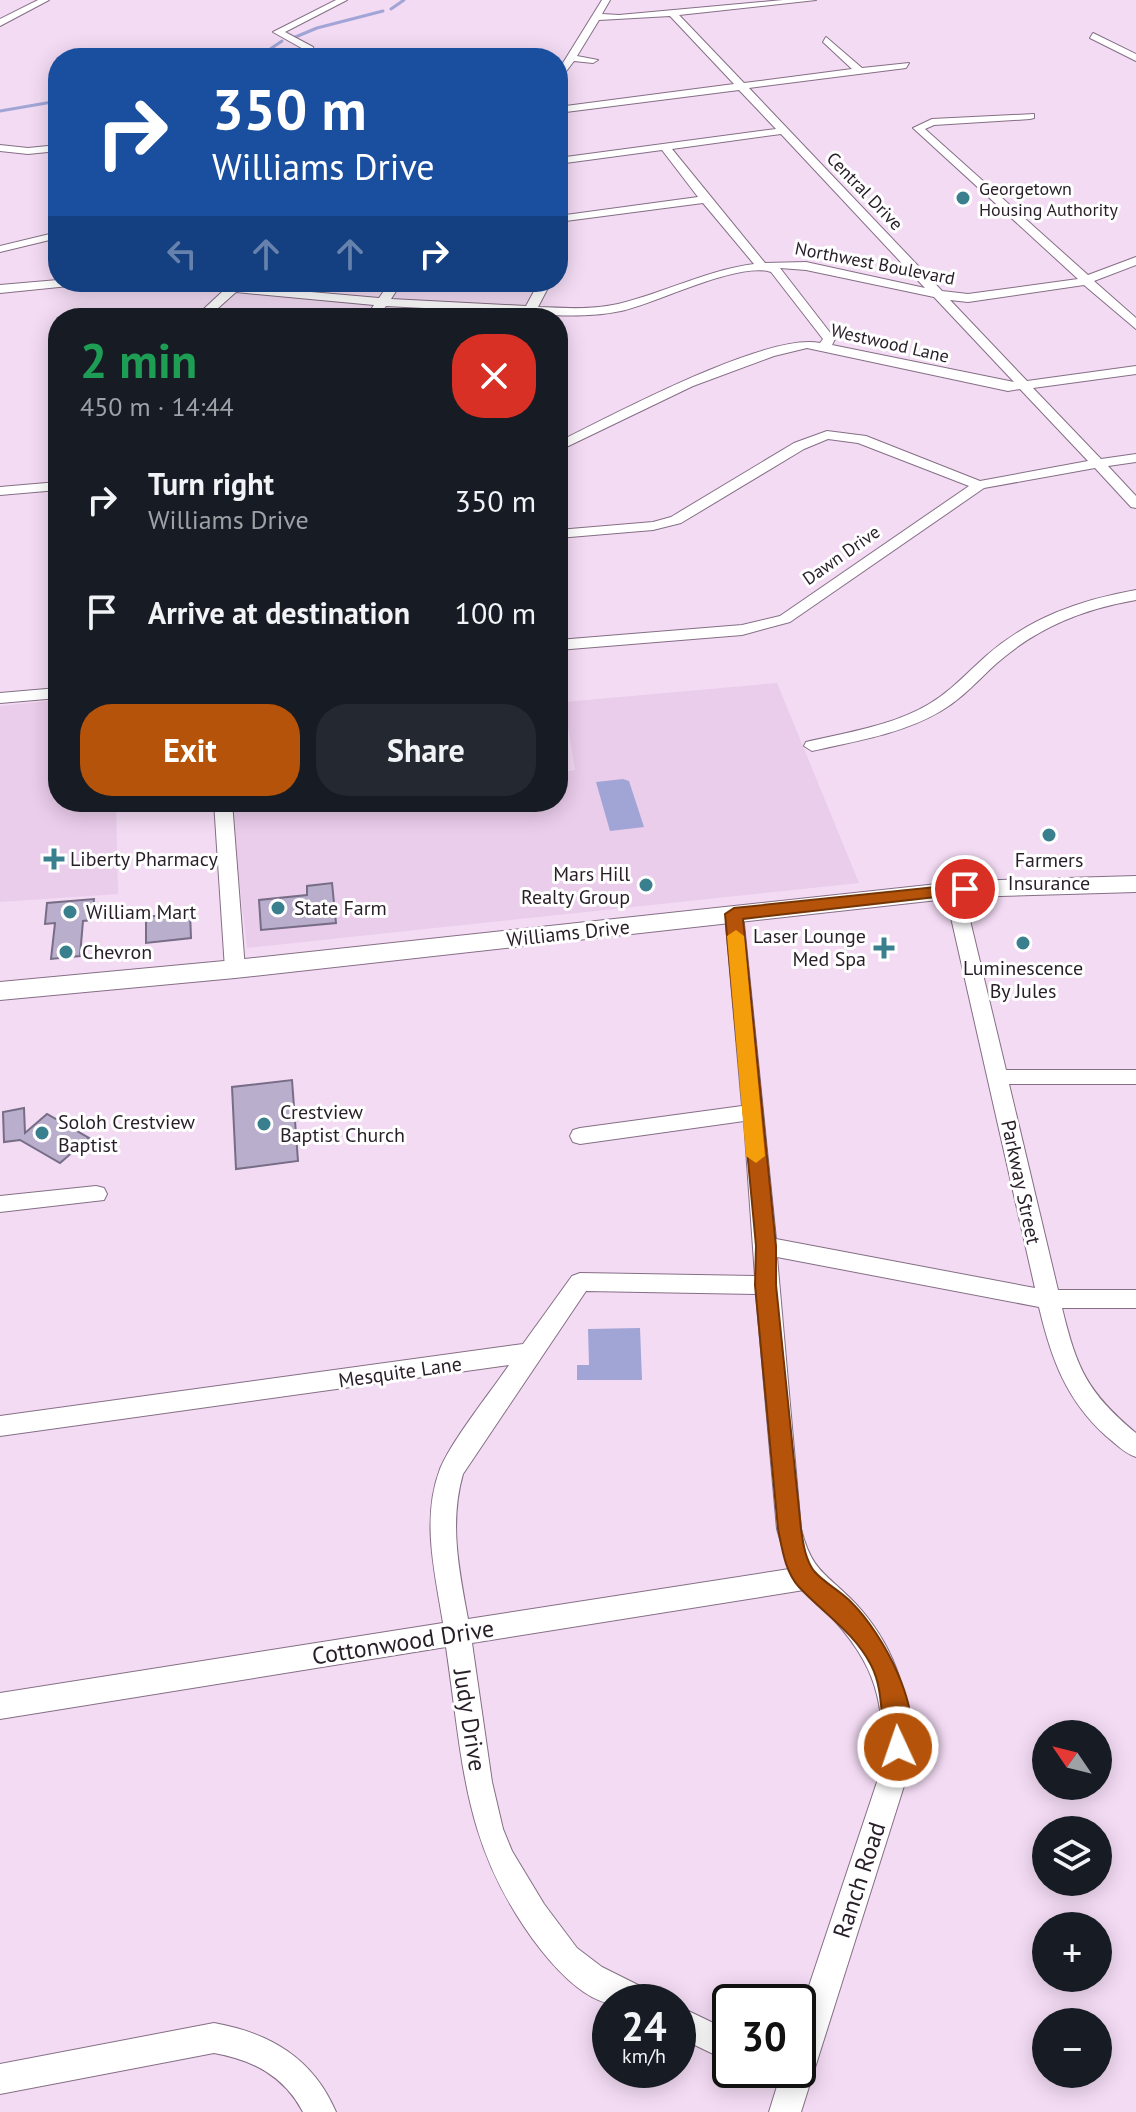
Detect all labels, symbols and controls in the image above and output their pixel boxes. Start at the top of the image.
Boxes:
text: 350 m [212,73,367,145]
icon: right [80,80,184,184]
text: Williams Drive [212,143,435,190]
street label: Central Drive [822,147,908,235]
place label: Georgetown Housing Authority [979,177,1118,221]
marker: Georgetown Housing Authority [954,189,972,207]
icon: left [160,232,204,276]
icon: ahead [244,232,288,276]
icon: ahead [328,232,372,276]
icon: right [412,232,456,276]
street label: Northwest Boulevard [793,236,957,290]
street label: Westwood Lane [829,318,951,368]
text: 2 min [80,329,197,391]
button: close [452,334,536,418]
text: 450 m · 14:44 [80,390,234,423]
text: Turn right [148,464,274,503]
icon: right [80,478,124,522]
text: 350 m [455,481,536,520]
text: Williams Drive [148,503,309,536]
street label: Dawn Drive [798,520,884,590]
icon: arrive [80,590,124,634]
text: Arrive at destination [148,593,410,632]
text: 100 m [455,593,536,632]
button: Exit [80,704,300,796]
button: Share [316,704,536,796]
marker: Farmers Insurance [1040,826,1058,844]
place label: Liberty Pharmacy [70,846,219,872]
place label: Farmers Insurance [1008,847,1090,896]
marker: Liberty Pharmacy [45,850,63,868]
pin [931,855,999,923]
place label: Mars Hill Realty Group [521,861,630,910]
icon: arrive [943,867,987,911]
marker: Mars Hill Realty Group [637,876,655,894]
place label: State Farm [294,895,387,921]
place label: William Mart [86,899,197,925]
marker: State Farm [269,899,287,917]
marker: William Mart [61,903,79,921]
street label: Williams Drive [505,914,631,952]
place label: Laser Lounge Med Spa [753,923,866,972]
marker: Luminescence By Jules [1014,934,1032,952]
marker: Laser Lounge Med Spa [873,937,895,959]
place label: Chevron [82,939,152,965]
marker: Chevron [57,943,75,961]
place label: Luminescence By Jules [963,955,1083,1004]
place label: Crestview Baptist Church [280,1099,405,1148]
place label: Soloh Crestview Baptist [58,1109,195,1158]
marker: Crestview Baptist Church [255,1115,273,1133]
street label: Parkway Street [995,1117,1047,1247]
marker: Soloh Crestview Baptist [33,1124,51,1142]
street label: Mesquite Lane [337,1350,463,1394]
street label: Cottonwood Drive [310,1612,496,1672]
street label: Judy Drive [446,1666,493,1773]
position arrow [856,1705,940,1789]
north arrow [1032,1720,1112,1800]
map controls [1032,1720,1112,2088]
button: layers [1032,1816,1112,1896]
street label: Ranch Road [826,1818,892,1942]
button: + [1032,1912,1112,1992]
speed limit sign: 30 [712,1984,816,2088]
text: 24 [621,2000,667,2052]
button: − [1032,2008,1112,2088]
text: km/h [622,2043,666,2069]

